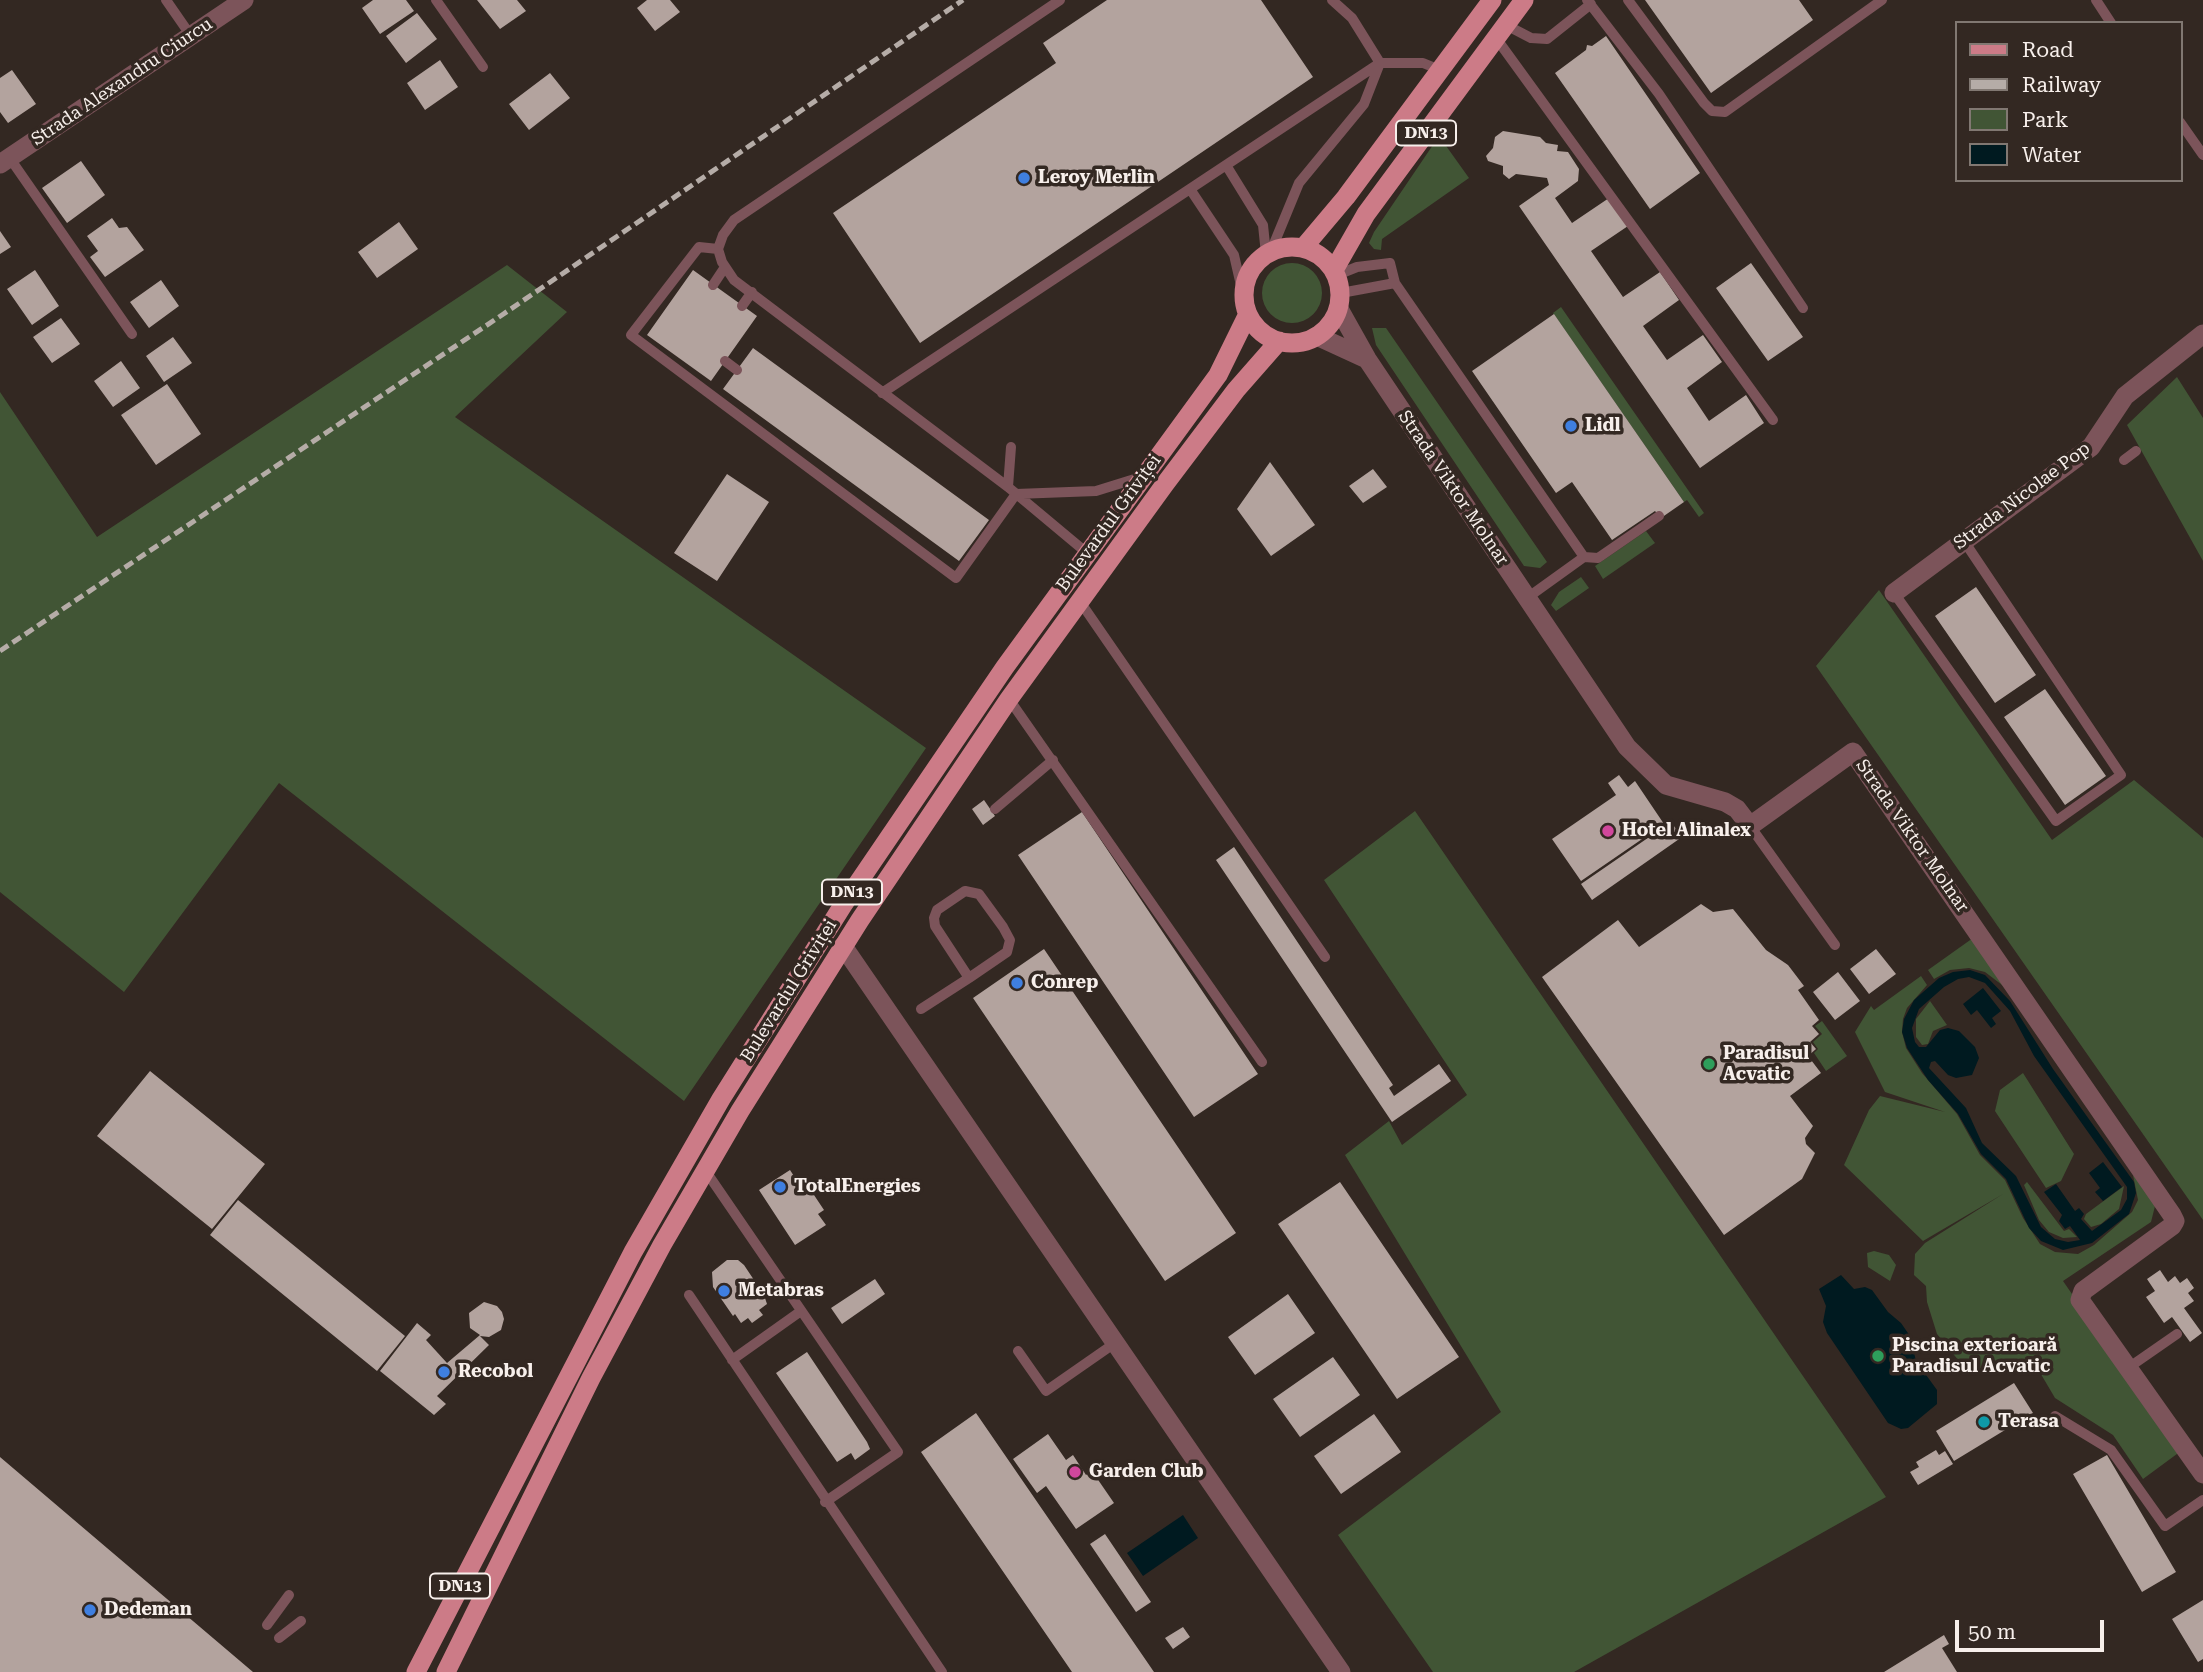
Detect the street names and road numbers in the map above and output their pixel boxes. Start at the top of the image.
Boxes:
street label: Strada Alexandru Ciurcu [27,13,217,151]
road number: DN13 [1396,120,1456,146]
street label: Strada Viktor Molnar [1393,406,1513,570]
street label: Strada Nicolae Pop [1949,438,2095,554]
street label: Bulevardul Griviței [1052,450,1166,596]
street label: Strada Viktor Molnar [1851,755,1973,917]
road number: DN13 [822,880,882,904]
street label: Bulevardul Griviței [736,916,842,1066]
road number: DN13 [430,1574,490,1598]

